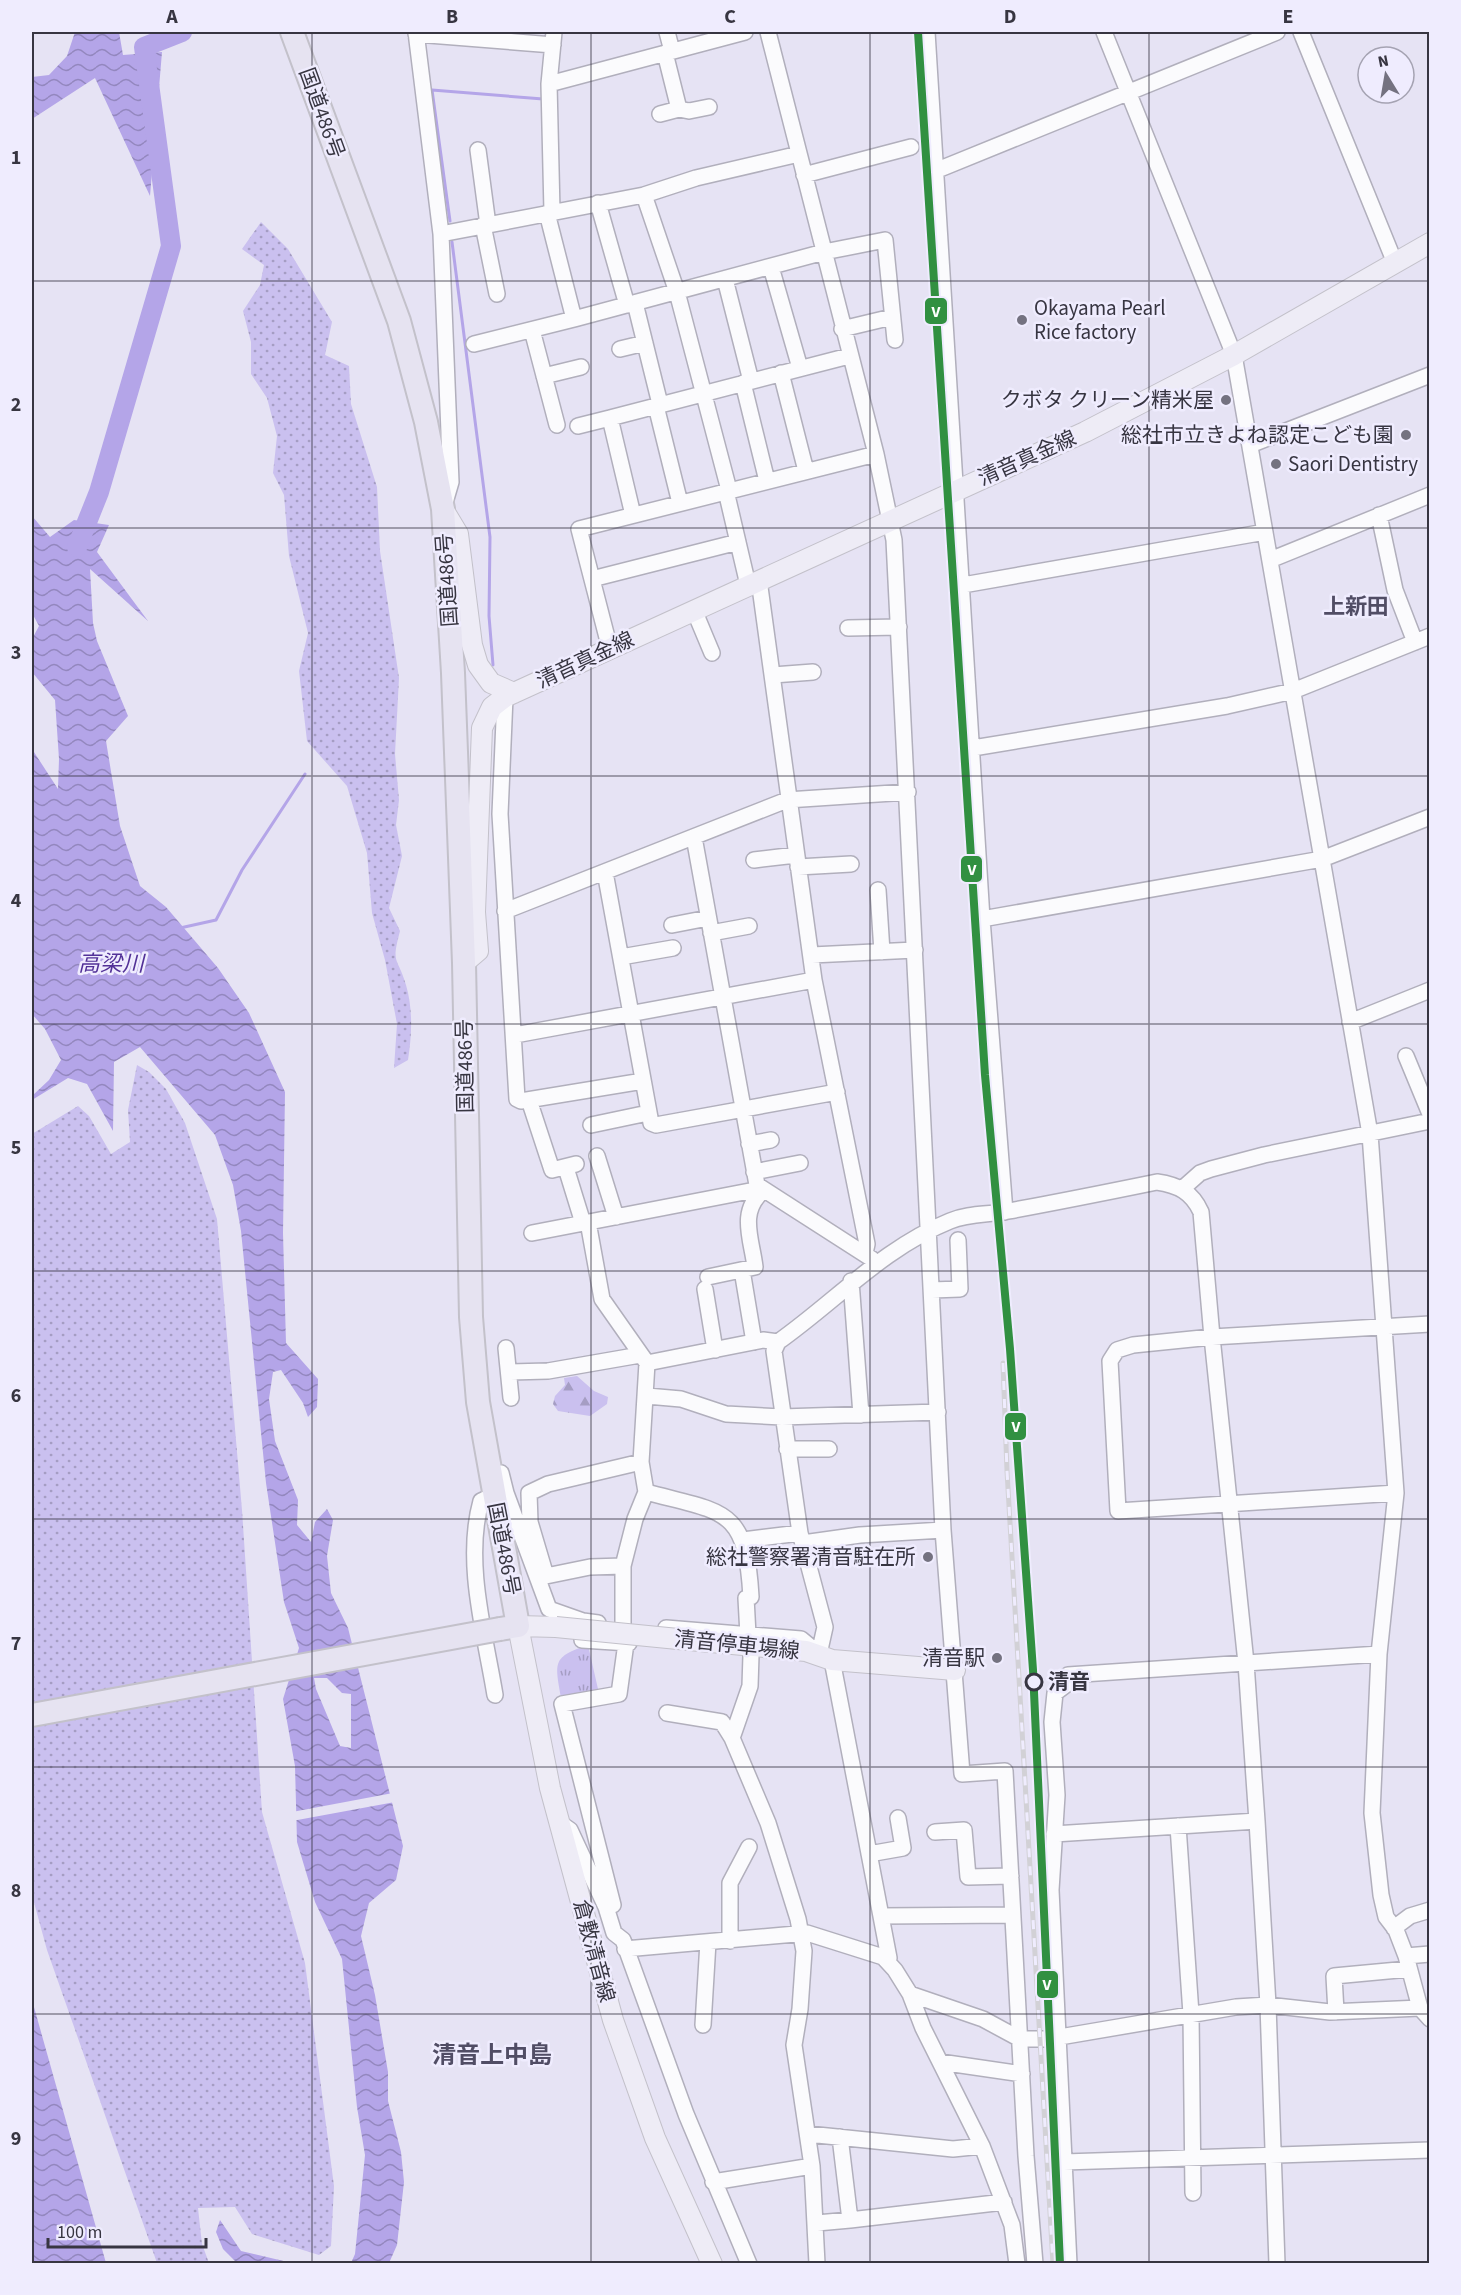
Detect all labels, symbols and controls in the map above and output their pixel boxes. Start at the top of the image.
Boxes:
text: A [165,3,178,31]
text: B [446,3,458,31]
text: C [724,3,736,31]
text: D [1004,3,1016,31]
text: E [1283,3,1293,31]
north arrow [1356,45,1416,105]
text: N [1376,49,1391,73]
street label: 国道486号 [292,64,352,162]
text: 1 [11,144,21,172]
place label: Okayama Pearl Rice factory [1034,293,1166,347]
line badge: V [924,297,948,325]
text: V [931,301,942,323]
marker: Okayama Pearl Rice factory [1015,313,1029,327]
place label: クボタ クリーン精米屋 [1001,385,1214,415]
text: 2 [11,391,21,419]
marker: クボタ クリーン精米屋 [1219,393,1233,407]
place label: 総社市立きよね認定こども園 [1121,420,1394,450]
street label: 清音真金線 [973,423,1081,493]
marker: 総社市立きよね認定こども園 [1399,428,1413,442]
place label: Saori Dentistry [1288,449,1418,479]
marker: Saori Dentistry [1269,457,1283,471]
street label: 国道486号 [429,532,465,628]
district label: 上新田 [1323,591,1389,623]
street label: 清音真金線 [531,624,639,696]
text: 3 [11,639,21,667]
line badge: V [960,855,983,883]
text: V [967,859,978,881]
text: 4 [11,887,22,915]
water label: 高梁川 [78,948,146,980]
street label: 国道486号 [449,1019,481,1113]
text: 5 [11,1134,21,1162]
text: 6 [11,1382,21,1410]
line badge: V [1004,1412,1027,1441]
text: V [1011,1416,1022,1438]
street label: 国道486号 [480,1500,528,1598]
place label: 総社警察署清音駐在所 [706,1542,916,1572]
marker: 総社警察署清音駐在所 [921,1550,935,1564]
street label: 清音停車場線 [673,1623,801,1667]
text: 7 [11,1630,21,1658]
place label: 清音駅 [922,1643,985,1673]
marker: 清音駅 [990,1651,1004,1665]
place label: 清音 [1048,1667,1090,1697]
marker: 清音 [1025,1673,1043,1691]
text: 8 [11,1877,21,1905]
street label: 倉敷清音線 [566,1896,622,2006]
line badge: V [1036,1970,1059,1999]
text: V [1042,1974,1053,1996]
district label: 清音上中島 [432,2038,552,2073]
text: 9 [11,2125,21,2153]
scale bar [48,2211,206,2249]
text: 100 m [57,2220,102,2245]

